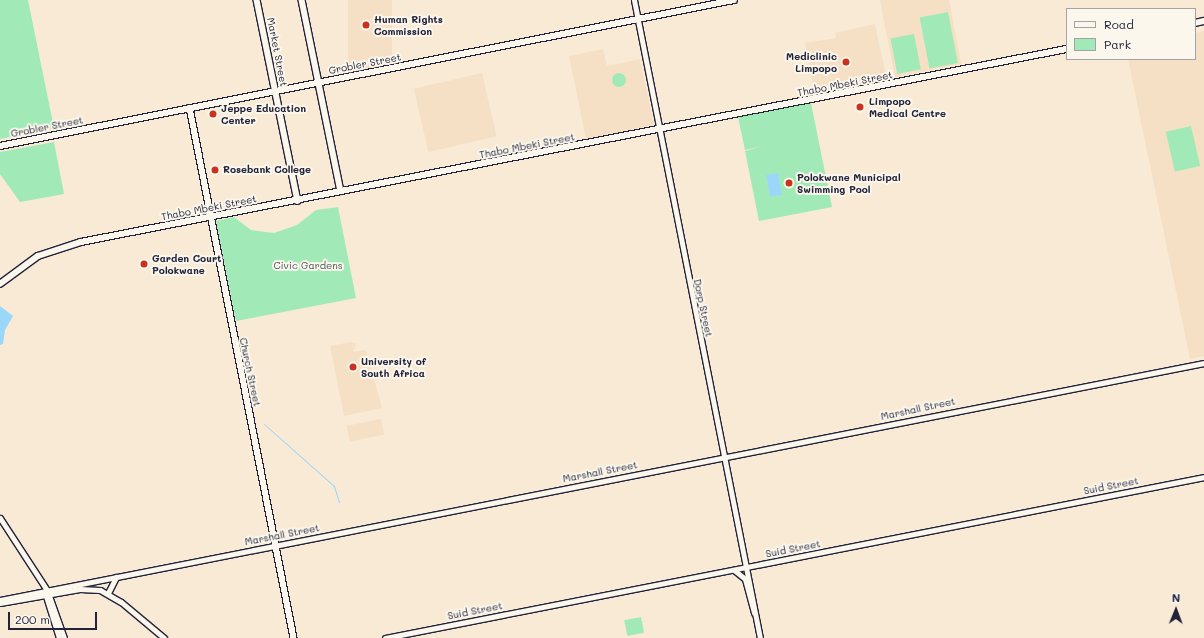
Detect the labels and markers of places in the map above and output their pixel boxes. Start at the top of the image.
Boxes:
place label: Human Rights Commission [374,13,443,36]
marker: Human Rights Commission [361,20,371,30]
place label: Mediclinic Limpopo [786,50,837,74]
marker: Mediclinic Limpopo [840,56,852,68]
place label: Limpopo Medical Centre [869,95,946,118]
marker: Limpopo Medical Centre [854,101,866,113]
place label: Jeppe Education Center [221,102,306,126]
marker: Jeppe Education Center [208,109,218,119]
place label: Rosebank College [223,164,311,176]
marker: Rosebank College [210,165,220,175]
place label: Polokwane Municipal Swimming Pool [797,171,901,194]
marker: Polokwane Municipal Swimming Pool [784,178,794,188]
place label: Garden Court Polokwane [152,252,222,276]
marker: Garden Court Polokwane [139,259,149,269]
place label: University of South Africa [361,355,426,378]
marker: University of South Africa [348,362,358,372]

